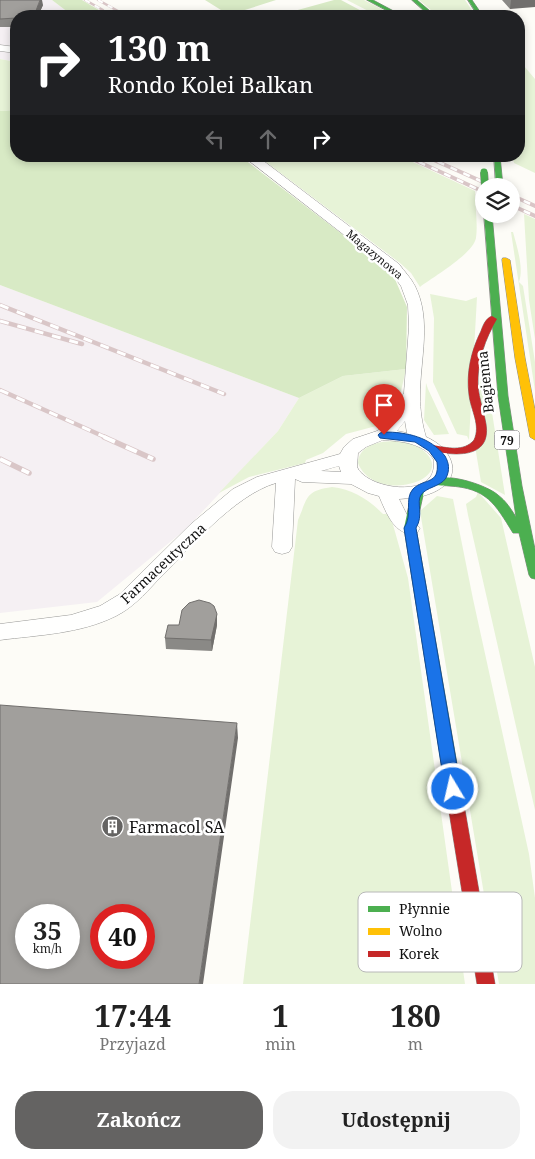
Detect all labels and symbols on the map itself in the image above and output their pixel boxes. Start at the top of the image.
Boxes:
street label: Magazynowa [344,226,406,282]
street label: Bagienna [472,350,498,414]
pin [363,384,405,435]
road number: 79 [494,430,520,450]
street label: Farmaceutyczna [116,518,210,608]
position arrow [426,762,478,814]
building icon: Farmacol SA [101,815,125,839]
place label: Farmacol SA [129,816,225,838]
legend [358,892,522,972]
text: Płynnie [399,899,450,918]
speed limit sign: 40 [90,904,155,969]
text: Wolno [399,921,442,940]
text: Korek [399,944,440,963]

